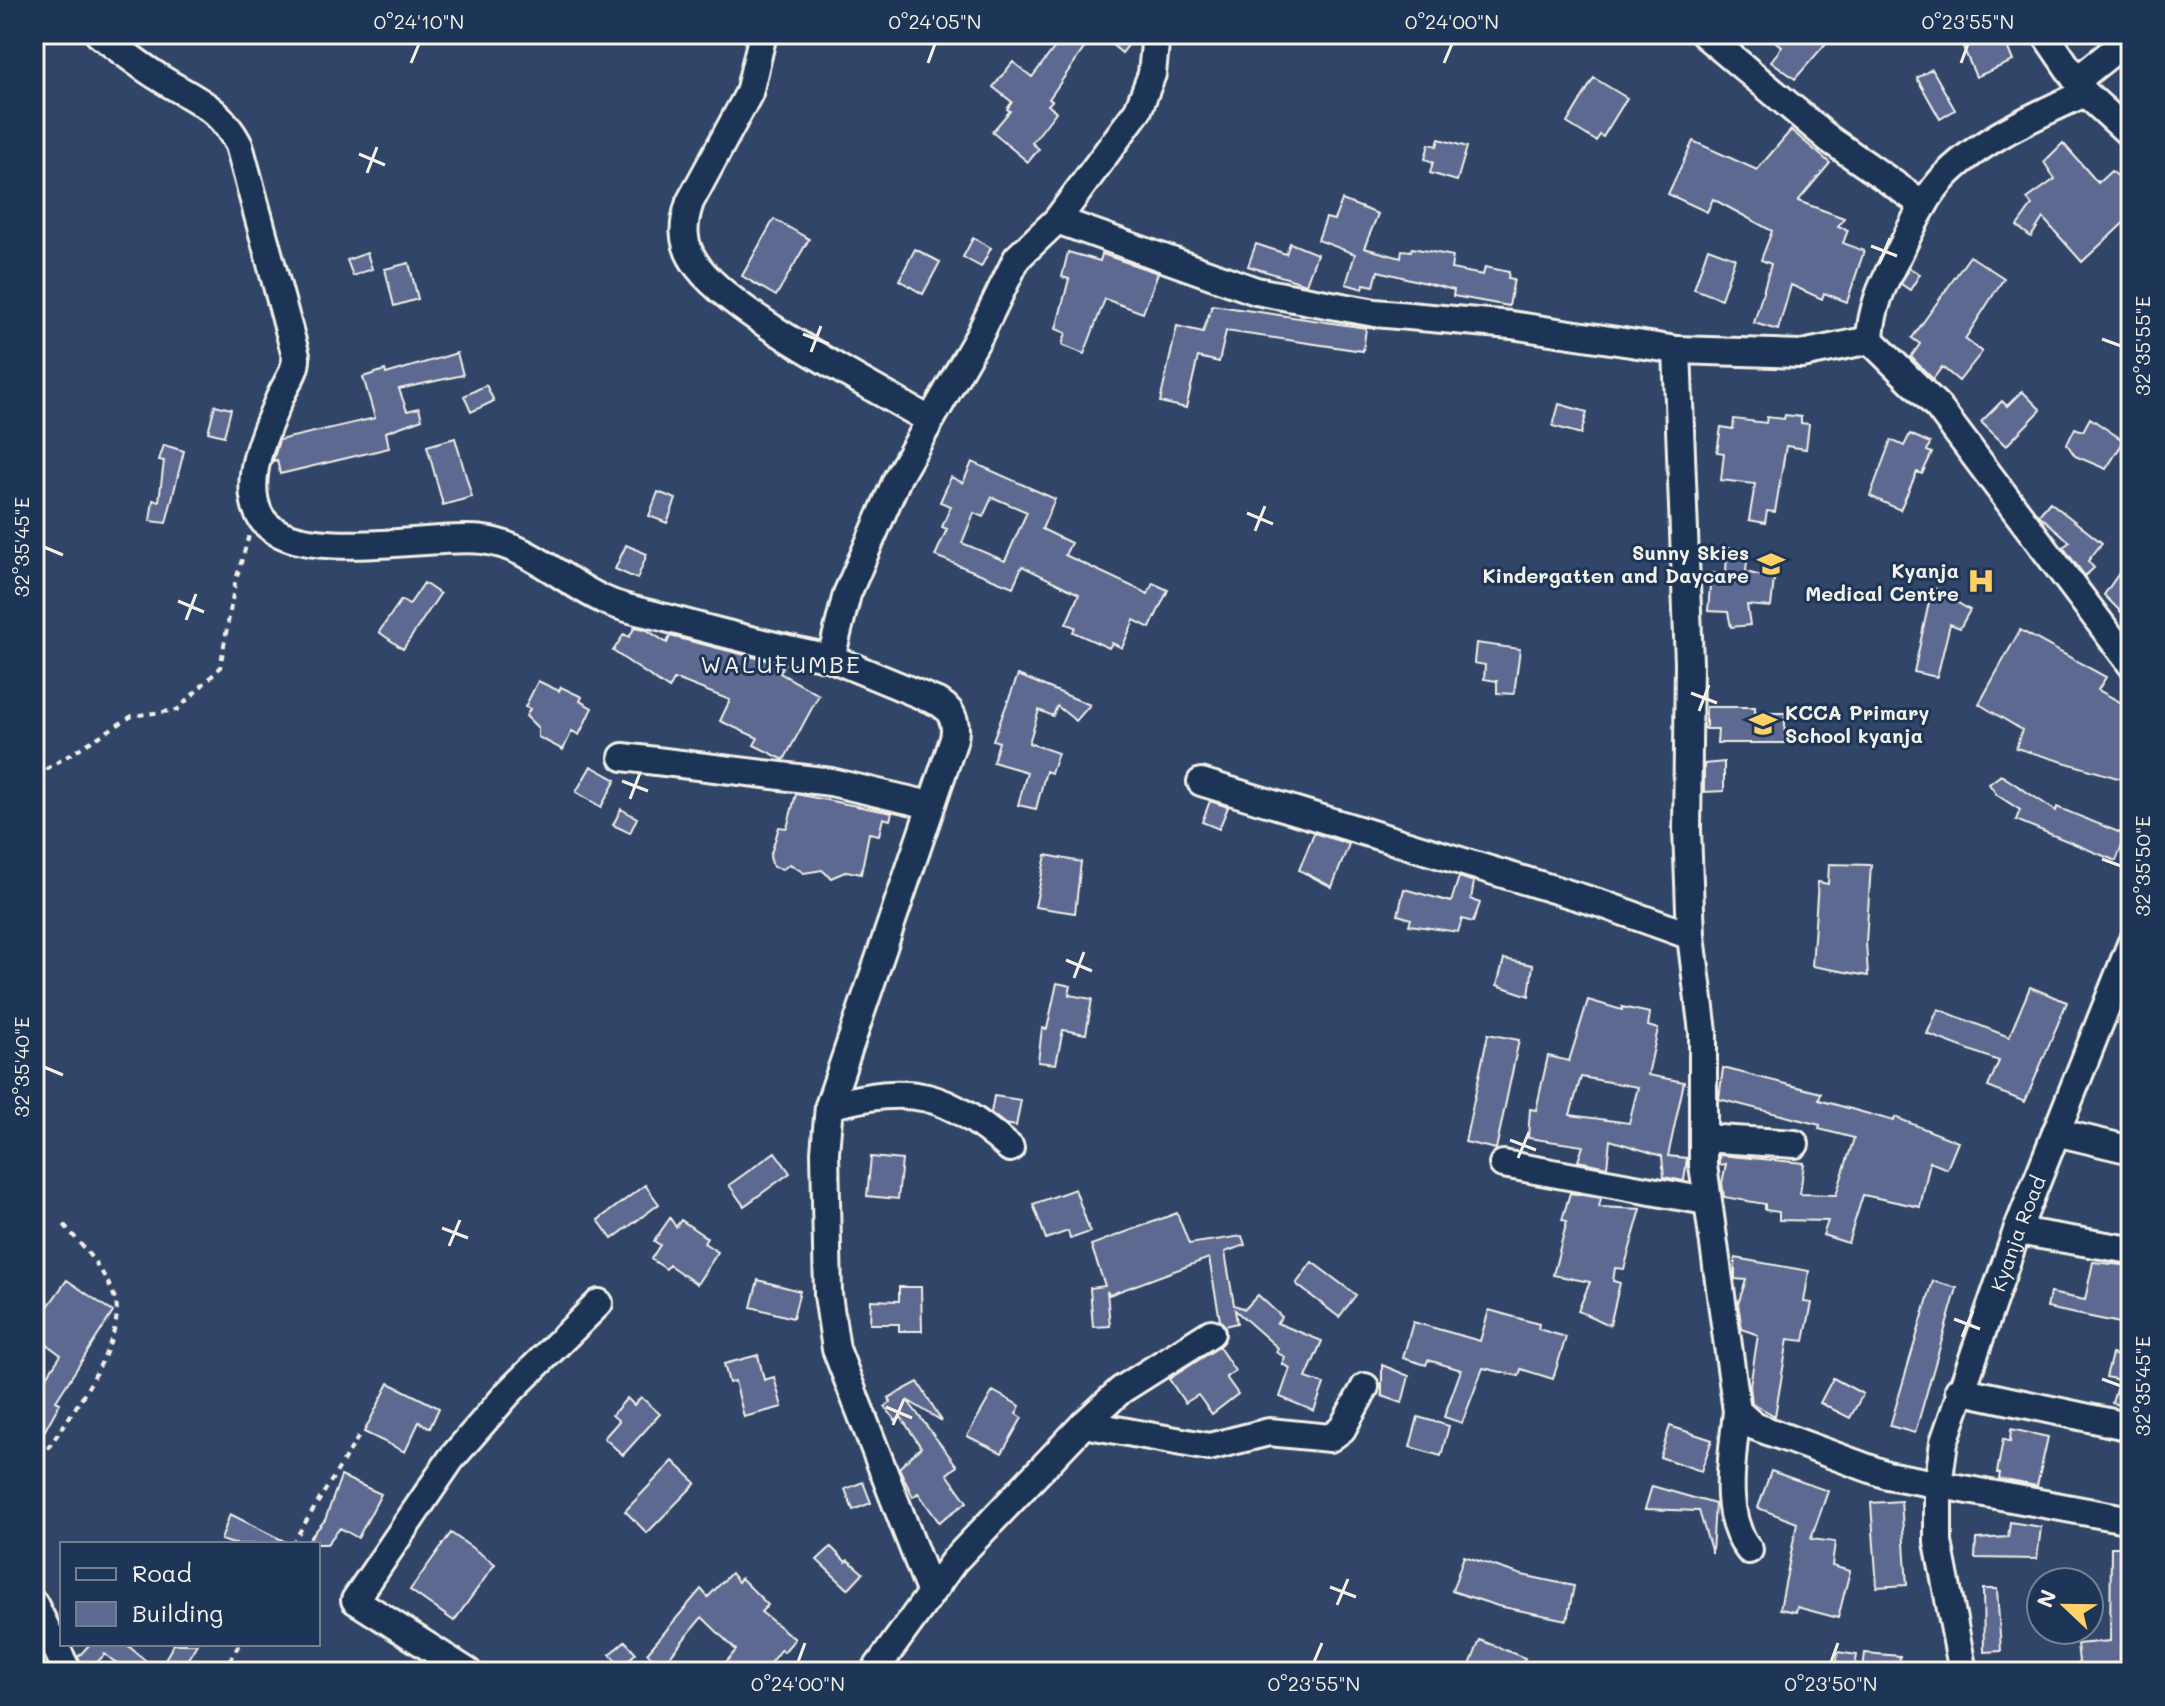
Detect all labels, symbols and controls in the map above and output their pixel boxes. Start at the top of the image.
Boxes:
text: 0°24'10"N [374,8,464,34]
text: 0°24'05"N [888,8,982,34]
text: 0°24'00"N [1405,8,1499,34]
text: 0°23'55"N [1922,8,2014,34]
text: 32°35'55"E [2129,296,2155,396]
text: 32°35'45"E [8,497,34,597]
place label: Sunny Skies Kindergatten and Daycare [1482,539,1749,588]
school or university icon: Sunny Skies Kindergatten and Daycare [1756,549,1786,579]
place label: Kyanja Medical Centre [1805,557,1959,606]
hospital icon: Kyanja Medical Centre [1966,566,1996,596]
district label: WALUFUMBE [700,648,862,679]
place label: KCCA Primary School kyanja [1785,699,1929,748]
school or university icon: KCCA Primary School kyanja [1748,709,1778,739]
text: 32°35'50"E [2129,816,2155,916]
text: 32°35'40"E [8,1017,34,1117]
street label: Kyanja Road [1984,1172,2051,1295]
text: 32°35'45"E [2129,1336,2155,1436]
legend [60,1542,320,1646]
text: Road [132,1557,192,1588]
north arrow [2025,1566,2105,1646]
text: N [2029,1585,2063,1611]
text: Building [132,1597,223,1628]
text: 0°24'00"N [751,1670,845,1696]
text: 0°23'55"N [1268,1670,1360,1696]
text: 0°23'50"N [1784,1670,1878,1696]

